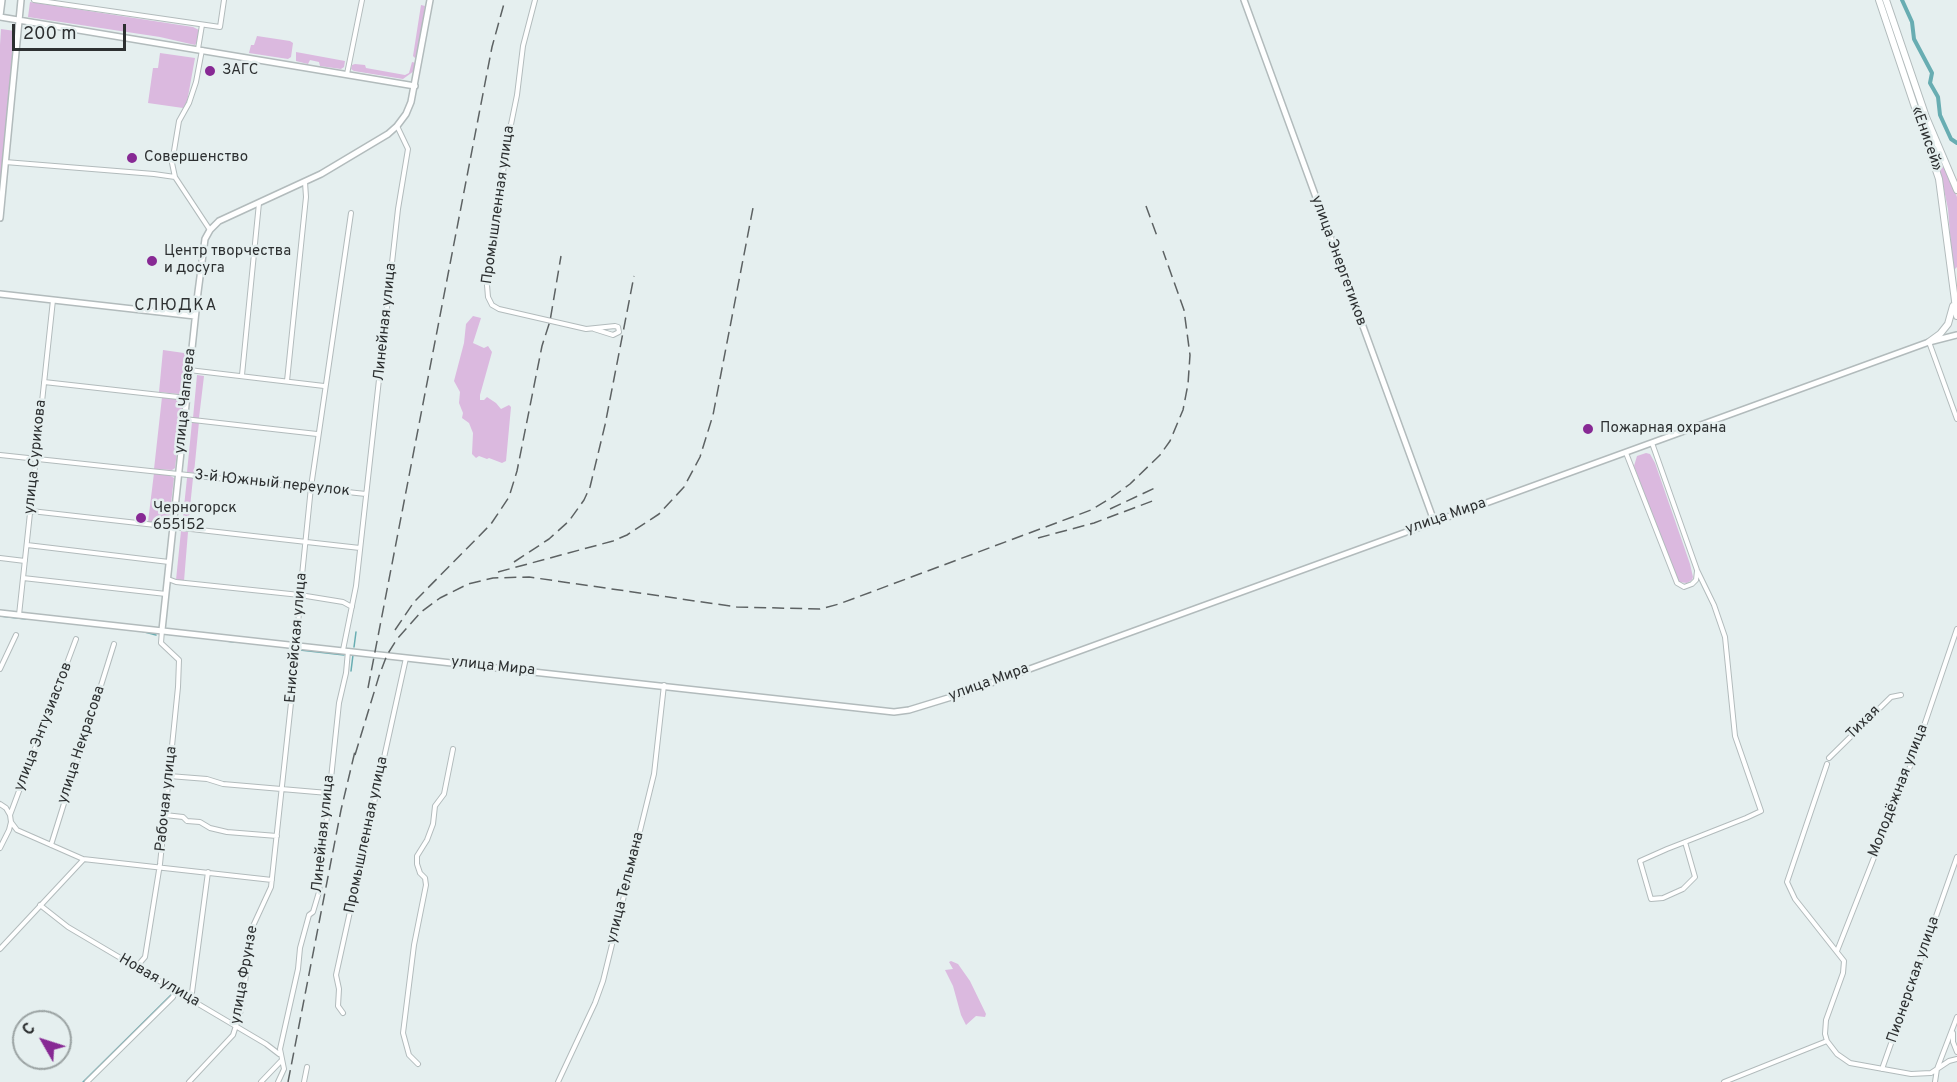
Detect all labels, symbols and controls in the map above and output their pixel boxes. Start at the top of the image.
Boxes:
scale bar [15,12,129,50]
text: 200 m [23,23,76,46]
place label: ЗАГС [222,62,258,80]
marker: ЗАГС [203,64,217,78]
street label: «Енисей» [1907,104,1945,174]
street label: Промышленная улица [479,125,519,285]
place label: Совершенство [144,149,248,167]
marker: Совершенство [125,151,139,165]
street label: улица Энергетиков [1306,193,1370,329]
place label: Центр творчества и досуга [164,243,291,278]
marker: Центр творчества и досуга [145,254,159,268]
street label: Линейная улица [371,262,401,382]
district label: СЛЮДКА [134,297,218,317]
street label: улица Чапаева [172,347,200,455]
street label: улица Сурикова [21,399,51,515]
place label: Пожарная охрана [1600,420,1726,438]
marker: Пожарная охрана [1581,422,1595,436]
street label: 3-й Южный переулок [193,467,351,501]
street label: улица Мира [1403,495,1489,539]
place label: Черногорск 655152 [153,500,237,535]
marker: Черногорск 655152 [134,511,148,525]
street label: Енисейская улица [282,572,312,704]
street label: улица Мира [450,654,536,680]
street label: улица Энтузиастов [11,660,77,794]
street label: улица Мира [946,660,1032,706]
street label: улица Некрасова [54,684,110,806]
street label: Тихая [1843,702,1885,744]
street label: Молодёжная улица [1865,722,1933,860]
street label: Рабочая улица [153,745,181,853]
street label: Промышленная улица [342,755,392,915]
street label: Линейная улица [309,774,339,894]
street label: улица Тельмана [603,830,649,946]
street label: Пионерская улица [1884,914,1944,1046]
street label: улица Фрунзе [227,924,263,1026]
street label: Новая улица [115,951,203,1011]
north arrow [12,1010,72,1070]
text: С [19,1020,41,1040]

